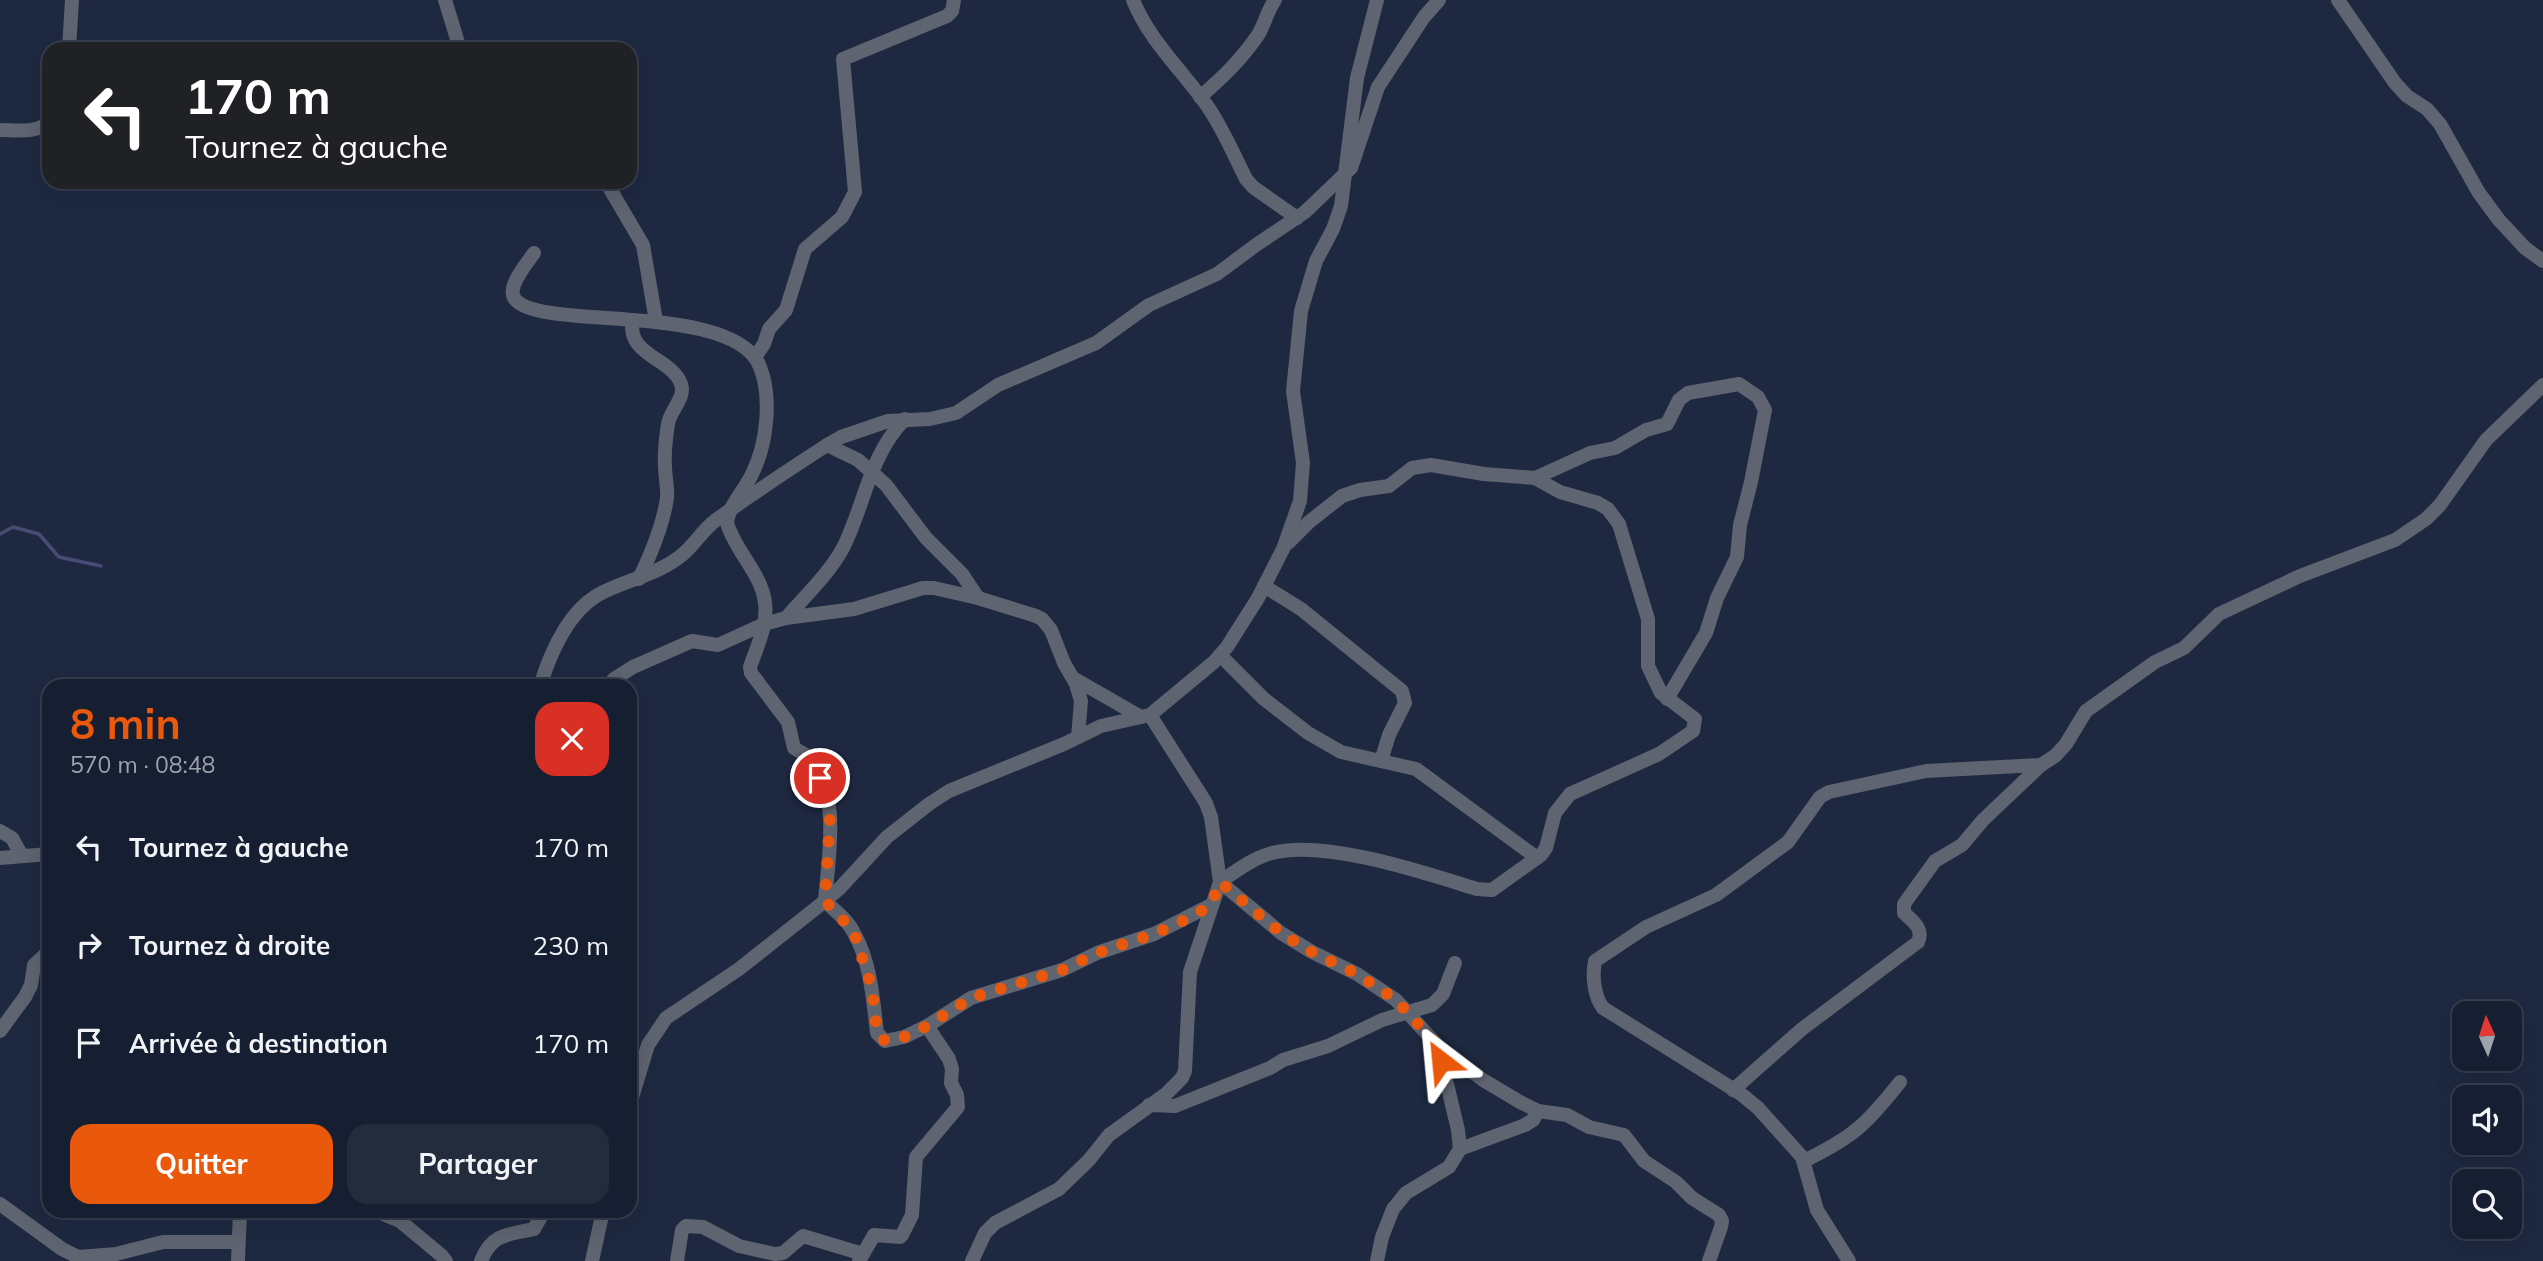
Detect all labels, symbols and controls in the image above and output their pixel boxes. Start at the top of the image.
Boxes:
text: 170 m [185,65,331,126]
icon: left [70,70,161,161]
text: Tournez à gauche [185,126,448,166]
text: 8 min [70,697,181,750]
button: close [535,702,609,776]
pin [790,748,850,808]
text: 570 m · 08:48 [70,750,215,779]
icon: arrive [801,759,839,797]
icon: left [70,828,108,866]
text: Tournez à gauche [129,831,349,864]
text: 170 m [533,831,609,864]
icon: right [70,926,108,964]
text: Tournez à droite [129,929,330,962]
text: 230 m [533,929,609,962]
north arrow [2452,1001,2522,1071]
map controls [2452,1001,2522,1239]
icon: arrive [70,1024,108,1062]
position arrow [1404,1024,1478,1098]
text: Arrivée à destination [129,1027,388,1060]
text: 170 m [533,1027,609,1060]
button: sound [2452,1085,2522,1155]
button: Quitter [70,1124,333,1204]
button: Partager [347,1124,609,1204]
button: search [2452,1169,2522,1239]

